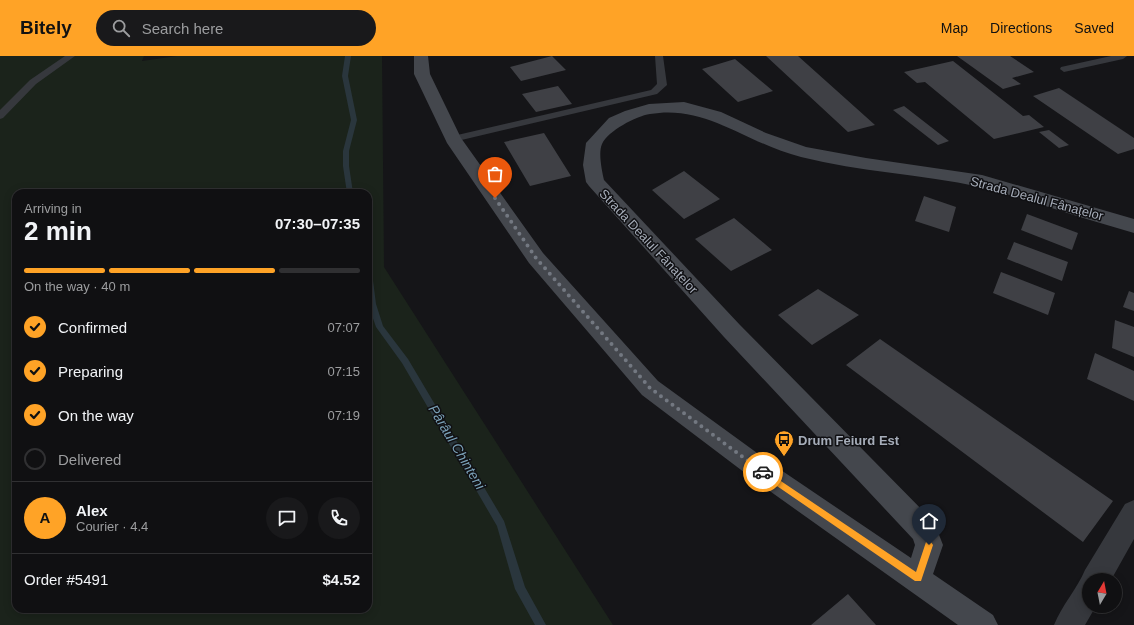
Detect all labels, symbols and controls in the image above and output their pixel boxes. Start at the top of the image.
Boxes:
search box [96,10,376,46]
text: Bitely [20,17,72,38]
icon: search [110,17,132,39]
text: Search here [142,20,223,37]
text: Map [941,20,968,36]
text: Directions [990,20,1052,36]
text: Saved [1074,20,1114,36]
pin [478,157,512,198]
icon: bag [484,163,506,185]
street label: Strada Dealul Fânațelor [969,173,1106,224]
street label: Strada Dealul Fânațelor [596,186,701,297]
text: Arriving in [24,201,82,216]
text: 07:30–07:35 [275,215,360,232]
text: 2 min [24,216,92,246]
text: On the way · 40 m [24,279,130,294]
icon: check [24,316,46,338]
text: Confirmed [58,319,127,336]
text: 07:07 [327,320,360,335]
icon: check [24,360,46,382]
text: Preparing [58,363,123,380]
text: 07:15 [327,364,360,379]
water label: Pârâul Chinteni [425,402,489,493]
icon: check [24,404,46,426]
text: On the way [58,407,134,424]
text: 07:19 [327,408,360,423]
bus stop icon: Drum Feiurd Est [773,429,795,457]
place label: Drum Feiurd Est [798,433,900,448]
text: Delivered [58,451,121,468]
courier [743,452,783,492]
icon: car [752,461,774,483]
button: chat [266,497,308,539]
button: phone [318,497,360,539]
text: Alex [76,502,108,519]
pin [912,504,946,545]
text: A [40,509,50,526]
icon: home [918,510,940,532]
text: Courier · 4.4 [76,519,148,534]
text: Order #5491 [24,571,108,588]
text: $4.52 [322,571,360,588]
north arrow [1082,573,1122,613]
map controls [1082,573,1122,613]

